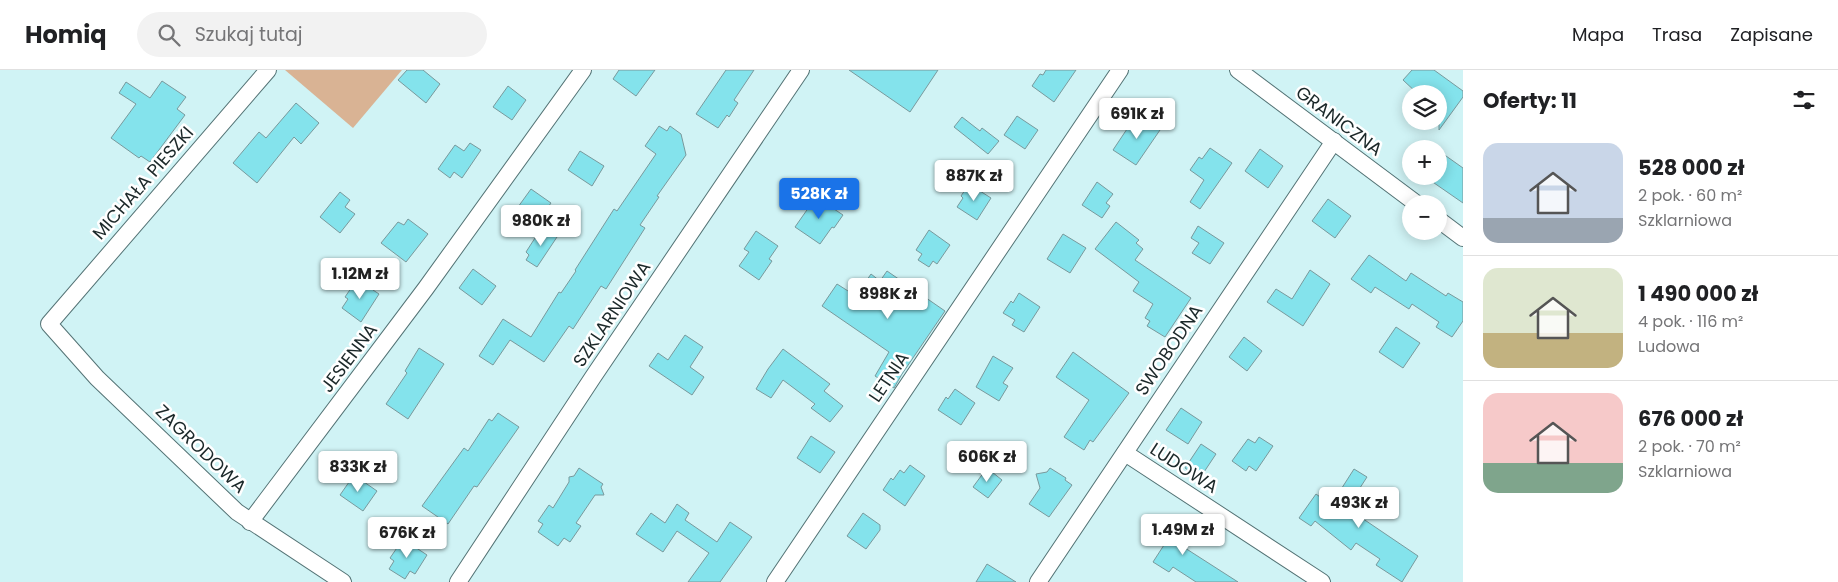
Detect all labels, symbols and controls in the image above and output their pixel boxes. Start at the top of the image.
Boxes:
search box [137,12,487,57]
text: Homiq [25,18,107,51]
icon: search [155,21,183,49]
text: Szukaj tutaj [195,21,303,48]
text: Mapa [1572,22,1624,47]
text: Trasa [1652,22,1702,47]
text: Zapisane [1730,22,1813,47]
street label: GRANICZNA [1291,80,1388,161]
map controls [1402,85,1447,240]
button: layers [1402,85,1447,130]
text: Oferty: 11 [1483,86,1577,115]
icon: filters [1790,86,1818,114]
pin: 691K zł [1091,98,1183,140]
text: 691K zł [1110,102,1164,125]
street label: MICHAŁA PIESZKI [86,121,199,245]
button: + [1402,140,1447,185]
text: 528 000 zł [1638,153,1744,182]
pin: 887K zł [928,160,1020,202]
icon: home [1523,163,1583,223]
text: 887K zł [946,164,1002,187]
pin: 528K zł [773,178,865,220]
text: 528K zł [790,182,848,205]
text: 2 pok. · 60 m² [1638,184,1742,207]
button: − [1402,195,1447,240]
pin: 980K zł [495,204,587,247]
text: 980K zł [512,209,570,232]
text: Szklarniowa [1638,209,1732,232]
street label: SZKLARNIOWA [567,256,656,372]
pin: 1.12M zł [308,258,412,300]
text: 1.12M zł [332,262,388,285]
pin: 898K zł [842,278,934,320]
text: 1 490 000 zł [1638,279,1758,308]
text: 898K zł [859,282,917,305]
icon: home [1523,288,1583,348]
street label: SWOBODNA [1129,299,1208,400]
text: 4 pok. · 116 m² [1638,310,1743,333]
street label: JESIENNA [314,318,383,397]
text: Ludowa [1638,335,1700,358]
street label: LETNIA [863,347,915,407]
street label: ZAGRODOWA [150,399,252,498]
text: 676 000 zł [1638,404,1743,433]
icon: home [1523,413,1583,473]
text: 2 pok. · 70 m² [1638,435,1741,458]
street label: LUDOWA [1145,436,1223,499]
pin: 606K zł [941,440,1033,483]
text: 606K zł [958,445,1016,468]
pin: 833K zł [312,450,404,493]
text: 833K zł [329,455,387,478]
text: Szklarniowa [1638,460,1732,483]
pin: 493K zł [1313,486,1405,529]
text: 493K zł [1330,491,1388,514]
pin: 1.49M zł [1131,514,1235,556]
pin: 676K zł [361,516,453,559]
text: 1.49M zł [1152,518,1214,541]
text: 676K zł [379,521,435,544]

